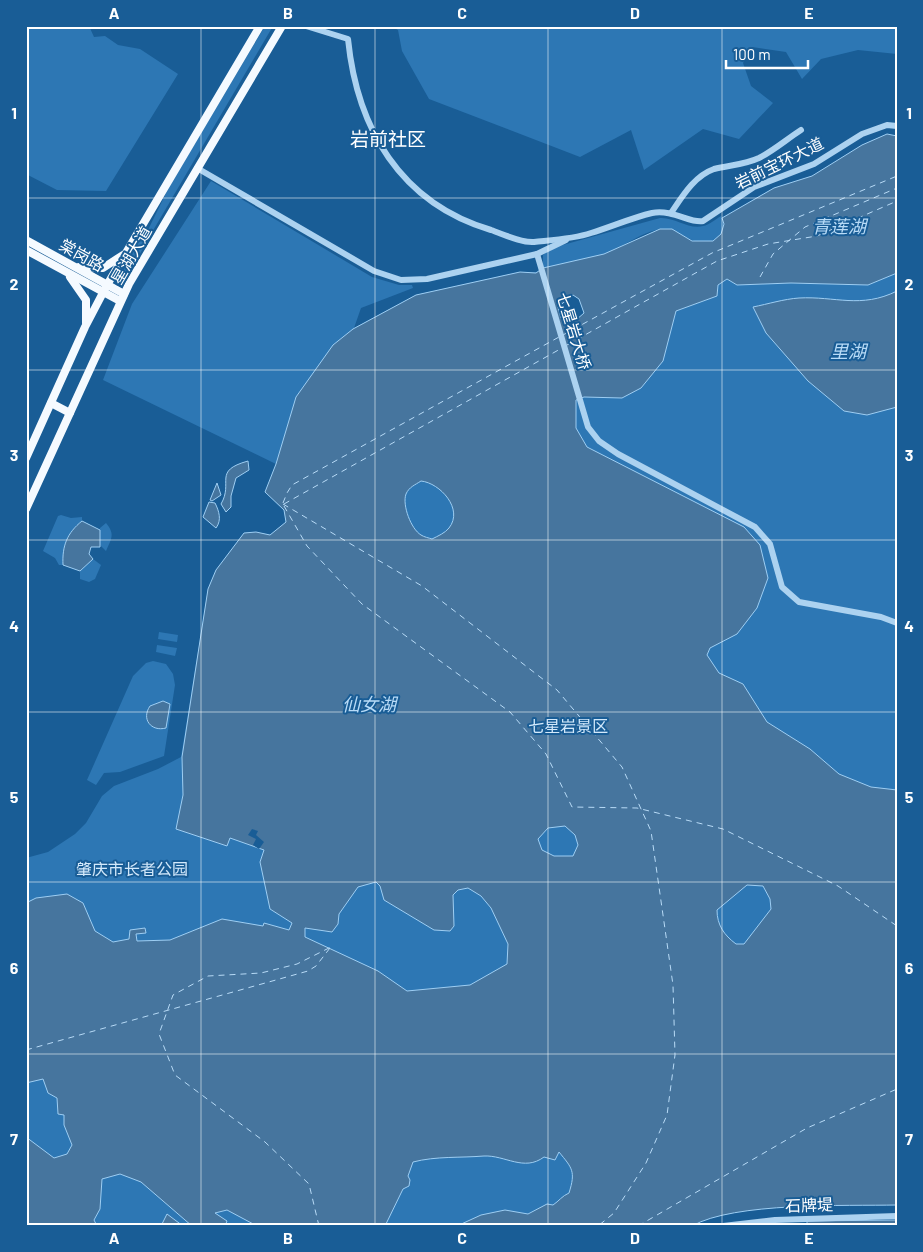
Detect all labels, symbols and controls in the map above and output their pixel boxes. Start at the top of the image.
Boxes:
text: A [109,3,120,22]
text: B [283,3,293,22]
text: C [457,3,467,22]
text: D [630,3,640,22]
text: E [804,3,814,22]
scale bar [726,38,808,70]
text: 100 m [733,45,771,63]
text: 1 [11,103,17,122]
text: 1 [906,103,912,122]
district label: 岩前社区 [350,127,426,150]
street label: 岩前宝环大道 [731,133,826,192]
water label: 青莲湖 [812,215,869,237]
street label: 星湖大道 [106,222,155,287]
street label: 棠岗路 [57,235,108,275]
text: 2 [10,274,19,293]
text: 2 [905,274,914,293]
street label: 七星岩大桥 [554,290,595,372]
water label: 里湖 [830,340,869,362]
text: 3 [10,445,18,464]
text: 3 [905,445,913,464]
text: 4 [9,616,19,635]
text: 4 [904,616,914,635]
water label: 仙女湖 [342,693,399,715]
park label: 七星岩景区 [528,716,608,735]
text: 5 [10,787,19,806]
text: 5 [905,787,914,806]
park label: 肇庆市长者公园 [76,859,188,878]
text: 6 [10,958,19,977]
text: 6 [905,958,914,977]
text: 7 [10,1129,18,1148]
text: 7 [905,1129,913,1148]
street label: 石牌堤 [785,1194,833,1215]
text: A [109,1228,120,1247]
text: B [283,1228,293,1247]
text: C [457,1228,467,1247]
text: D [630,1228,640,1247]
text: E [804,1228,814,1247]

